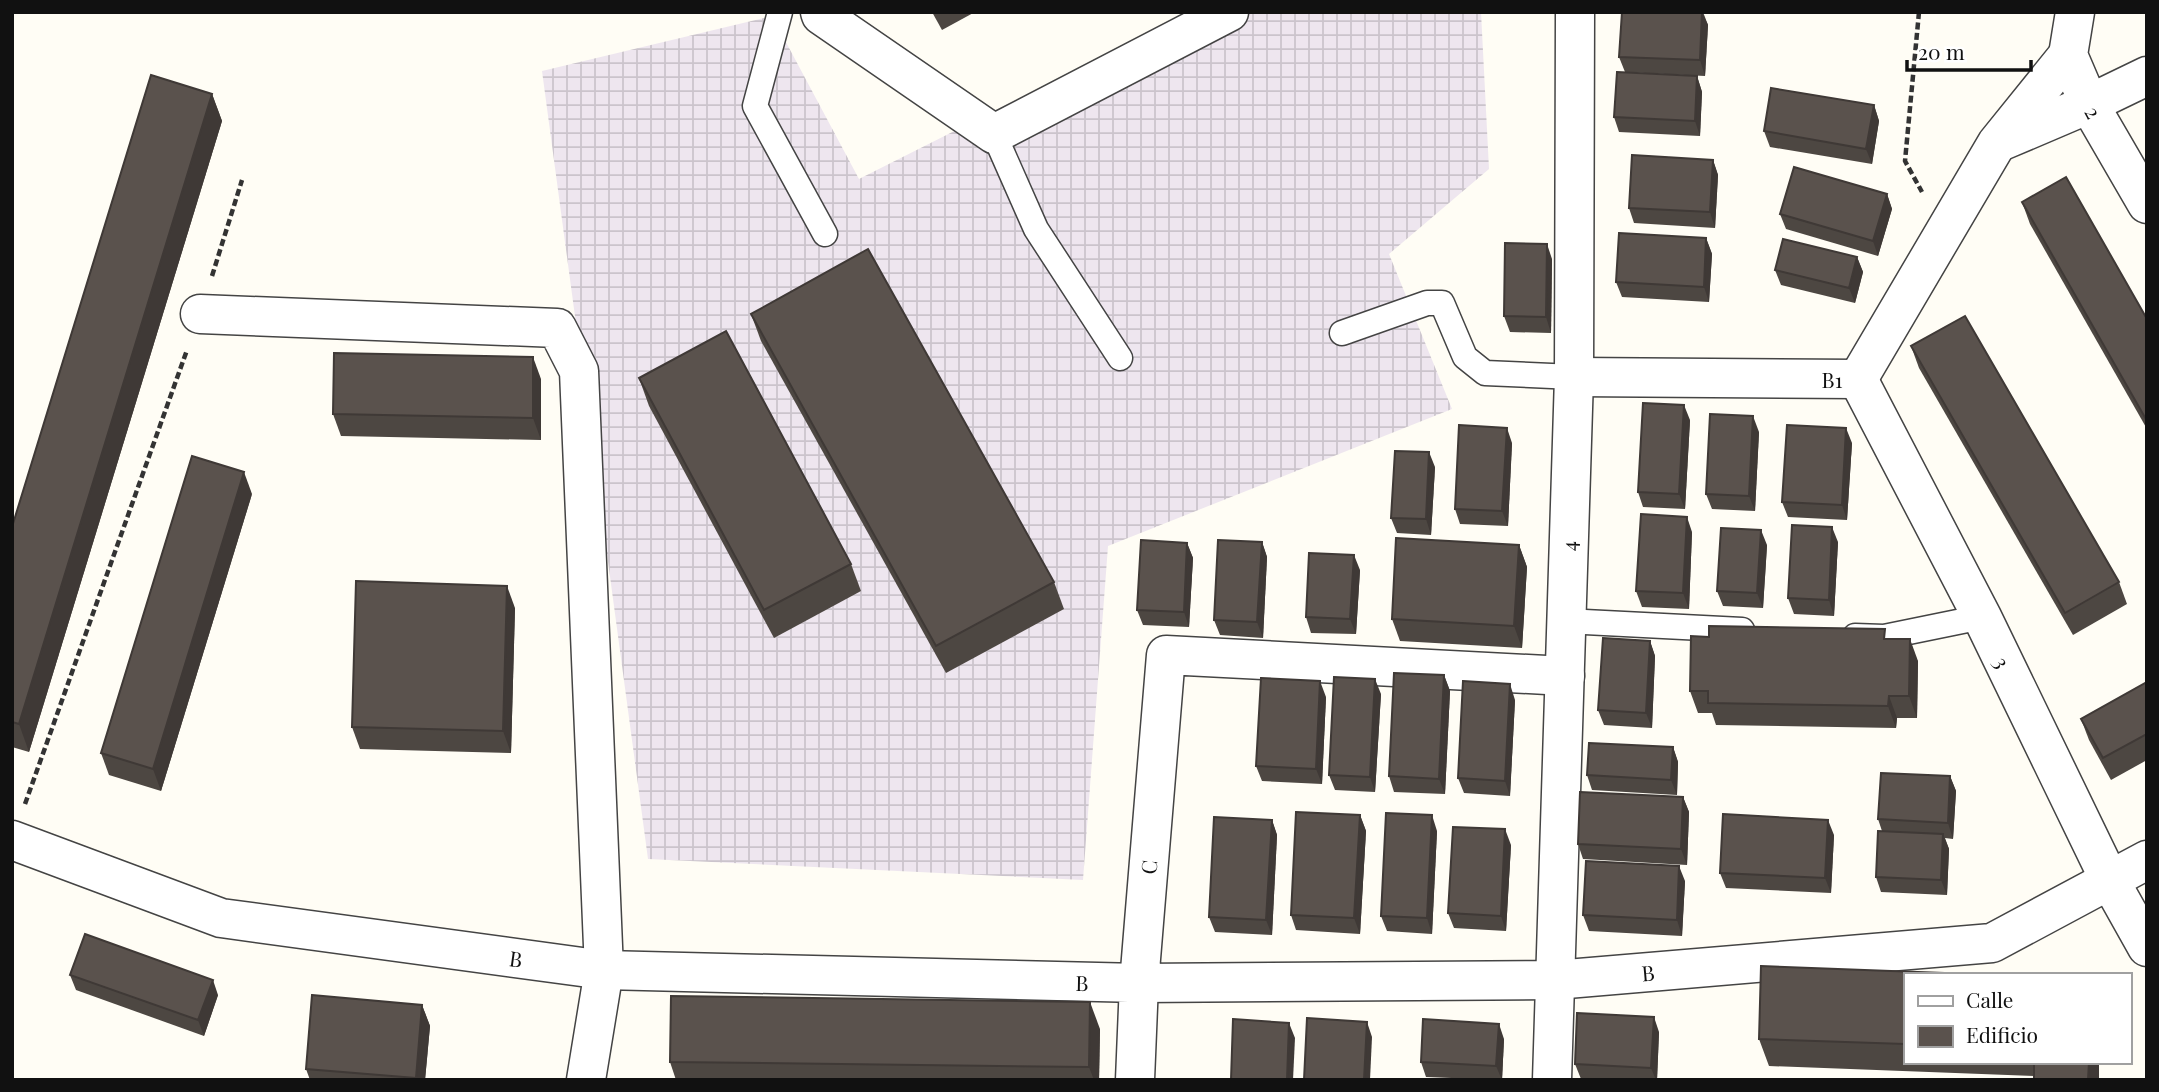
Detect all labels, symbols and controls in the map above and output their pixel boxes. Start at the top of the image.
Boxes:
scale bar [1907,28,2031,72]
text: 20 m [1918,37,1965,65]
street label: 2 [2079,101,2109,123]
street label: B1 [1822,365,1843,393]
street label: 4 [1554,540,1582,552]
street label: 3 [1988,652,2018,672]
street label: C [1133,859,1163,875]
street label: B [508,943,524,973]
street label: B [1640,957,1656,987]
street label: B [1075,968,1089,996]
legend [1904,973,2131,1064]
text: Calle [1966,985,2013,1013]
text: Edificio [1966,1020,2038,1048]

